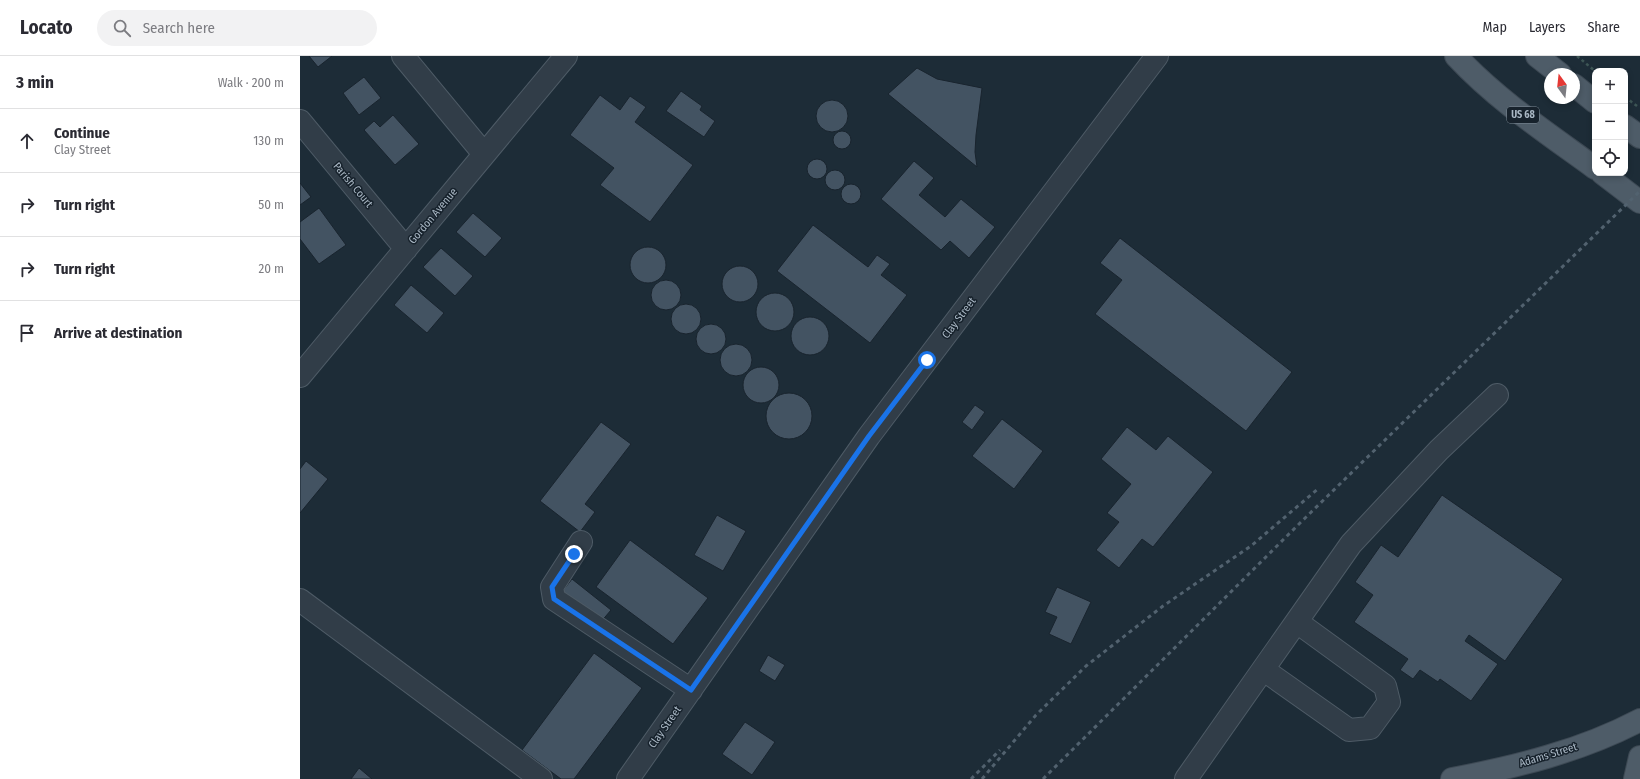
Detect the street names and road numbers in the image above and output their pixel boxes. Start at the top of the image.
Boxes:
road number: US 68 [1507,107,1539,123]
street label: Parish Court [330,160,376,210]
street label: Gordon Avenue [406,185,460,247]
street label: Clay Street [939,295,979,341]
street label: Clay Street [646,703,684,750]
street label: Adams Street [1517,740,1579,770]

